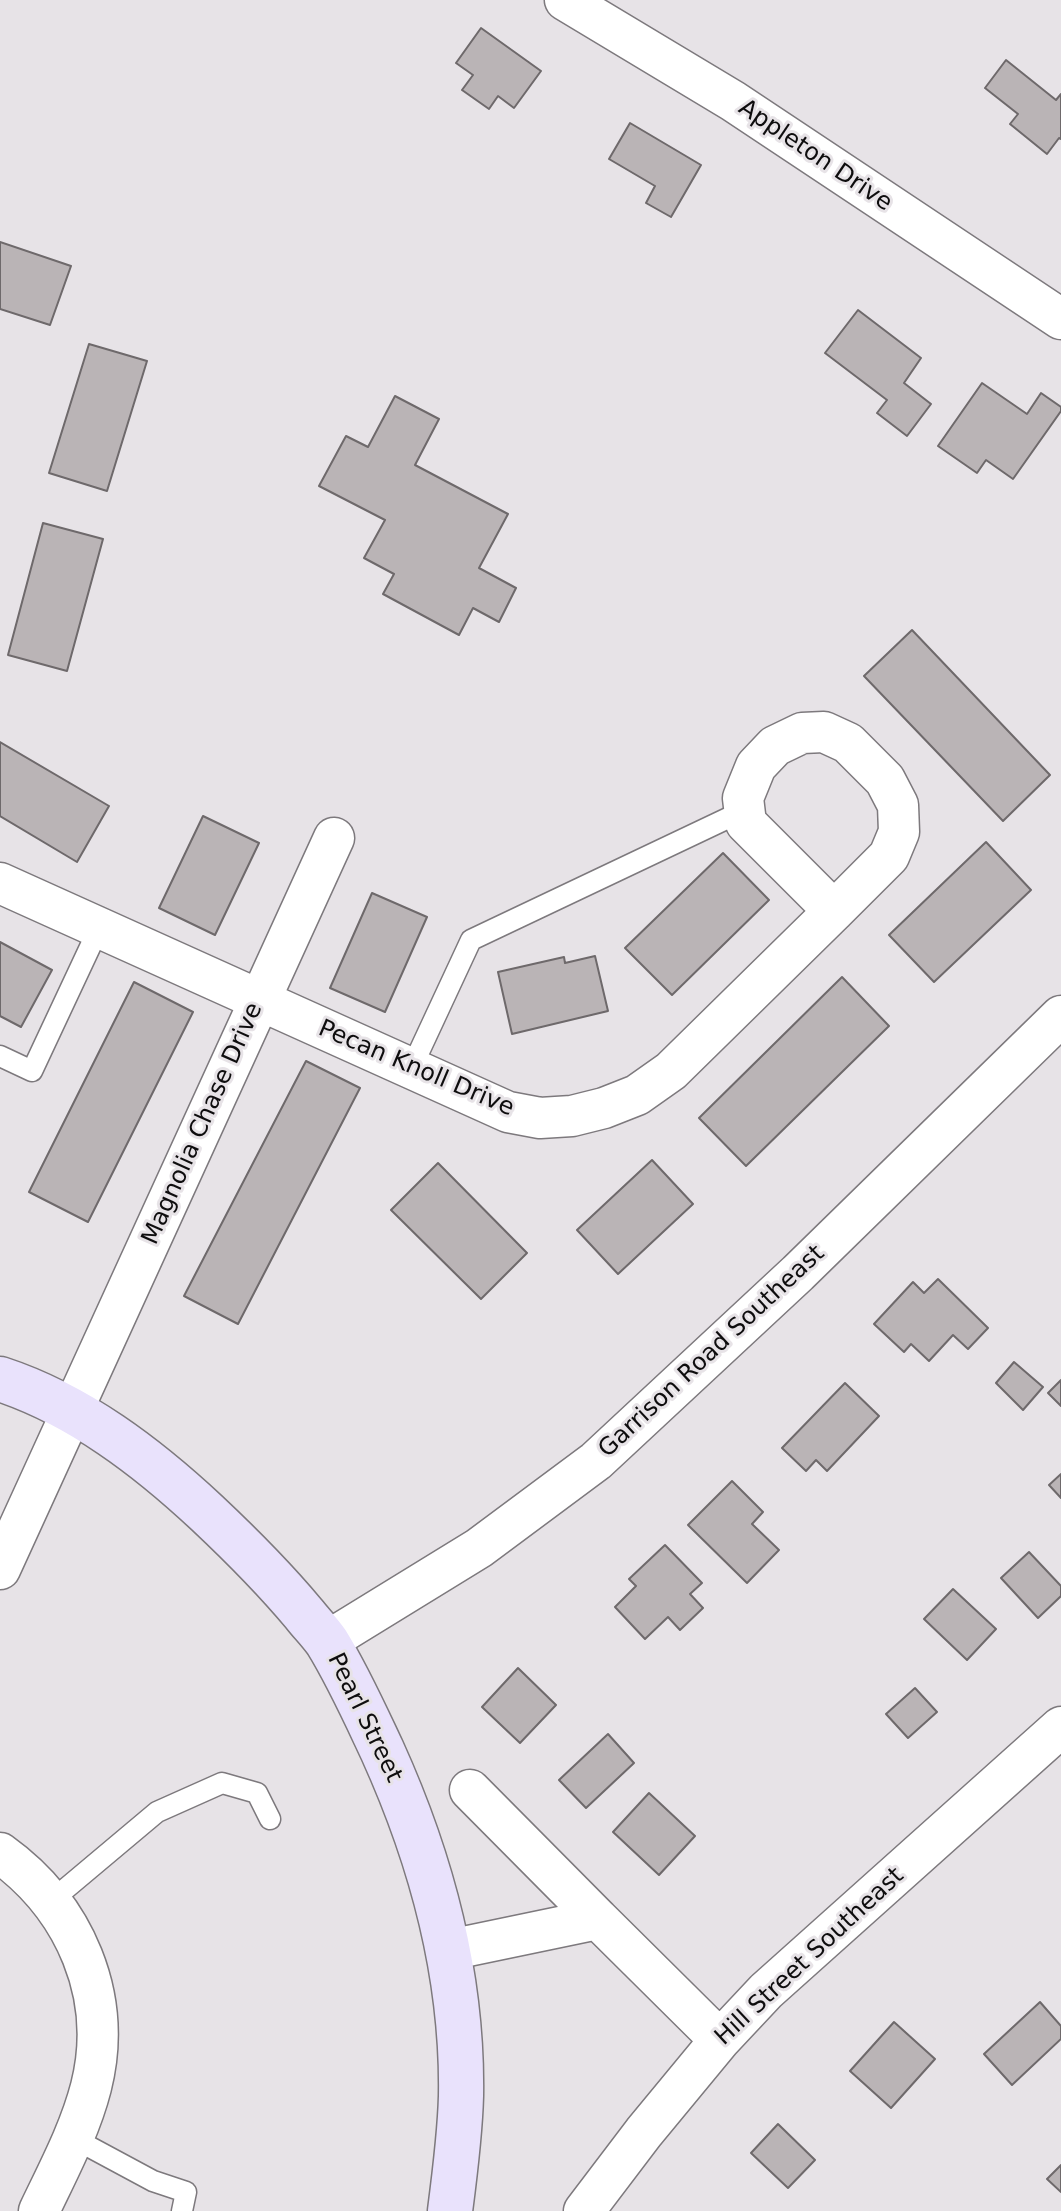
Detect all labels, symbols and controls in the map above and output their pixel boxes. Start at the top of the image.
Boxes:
street label: Appleton Drive [733,94,897,218]
street label: Magnolia Chase Drive [137,999,269,1249]
street label: Pecan Knoll Drive [314,1015,518,1123]
street label: Garrison Road Southeast [593,1240,831,1464]
street label: Pearl Street [320,1649,408,1787]
street label: Hill Street Southeast [710,1862,910,2052]

